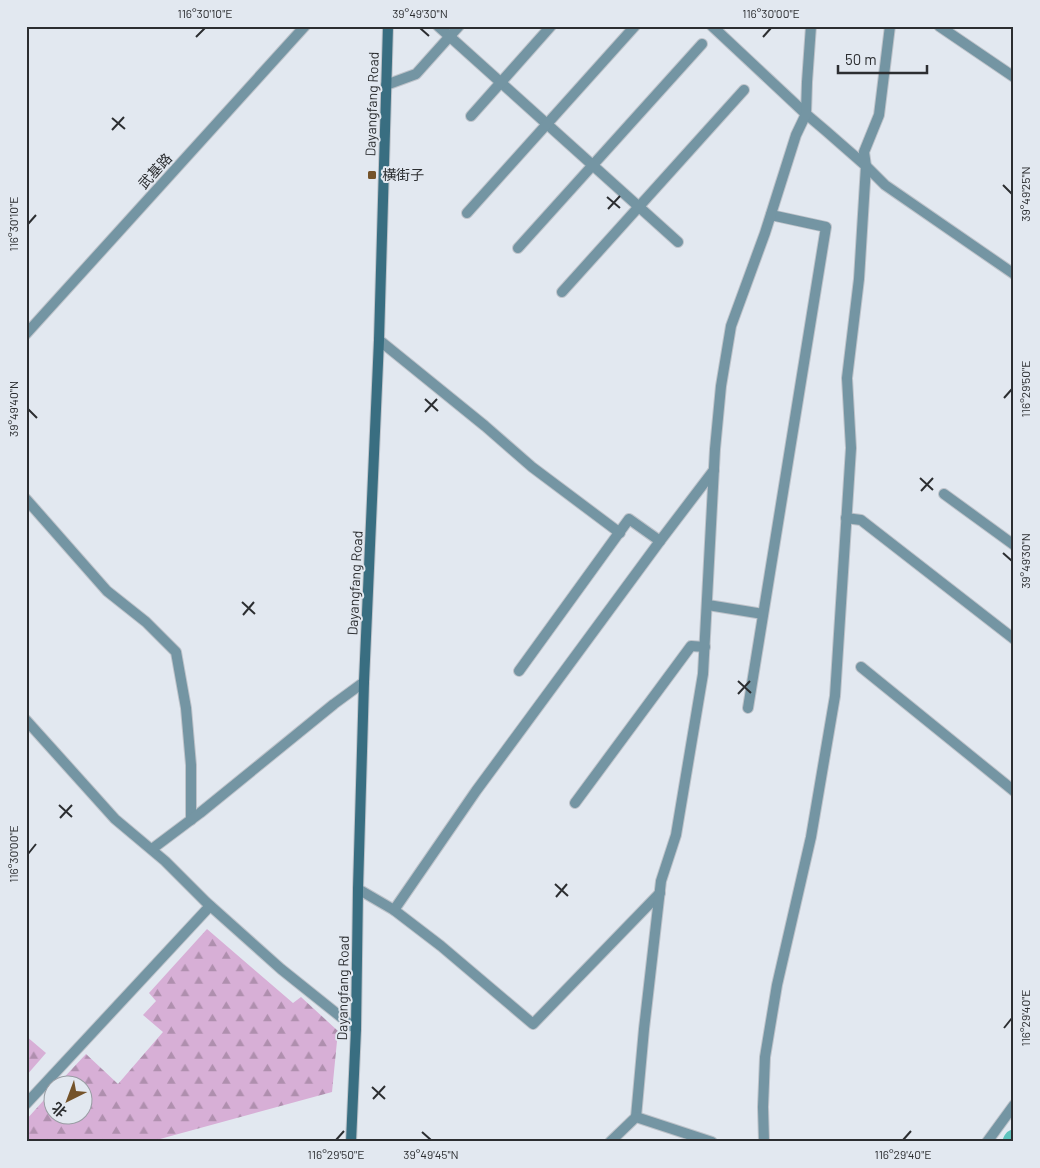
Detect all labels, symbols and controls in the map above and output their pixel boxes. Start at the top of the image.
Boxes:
text: 116°30'10"E [177,6,233,20]
text: 39°49'30"N [392,6,448,20]
text: 116°30'00"E [742,6,800,20]
scale bar [838,42,926,74]
text: 50 m [845,50,877,68]
street label: Dayangfang Road [361,51,382,157]
street label: 武基路 [134,149,175,192]
place label: 横街子 [382,166,424,183]
text: 39°49'25"N [1018,166,1032,222]
marker: 横街子 [366,169,378,181]
text: 116°30'10"E [6,196,20,252]
text: 116°29'50"E [1018,361,1032,417]
text: 39°49'40"N [6,381,20,437]
street label: Dayangfang Road [343,530,366,636]
text: 39°49'30"N [1018,533,1032,589]
text: 116°30'00"E [6,825,20,883]
street label: Dayangfang Road [333,935,352,1041]
text: 116°29'40"E [1018,989,1032,1047]
north arrow [42,1076,92,1126]
text: 北 [48,1099,70,1121]
text: 116°29'50"E [308,1147,364,1161]
text: 39°49'45"N [403,1147,459,1161]
text: 116°29'40"E [874,1147,932,1161]

